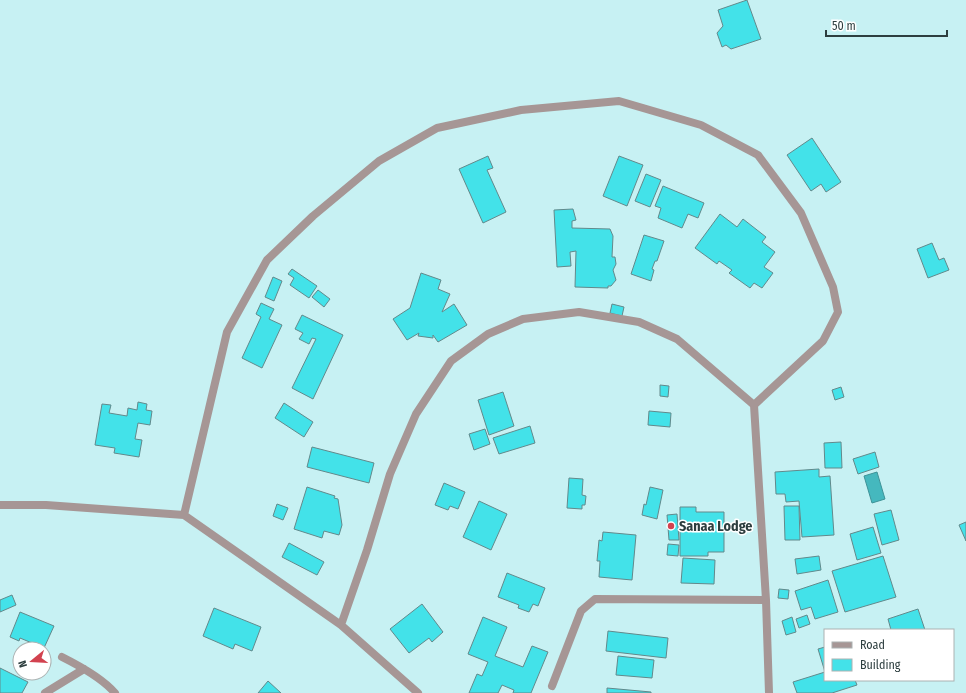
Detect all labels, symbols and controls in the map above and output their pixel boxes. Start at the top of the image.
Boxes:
scale bar [826,12,947,38]
text: 50 m [832,19,856,33]
place label: Sanaa Lodge [679,518,752,535]
marker: Sanaa Lodge [666,521,676,531]
legend [824,629,954,681]
text: Road [860,638,885,652]
north arrow [12,641,52,681]
text: Building [860,658,901,672]
text: N [16,659,30,669]

